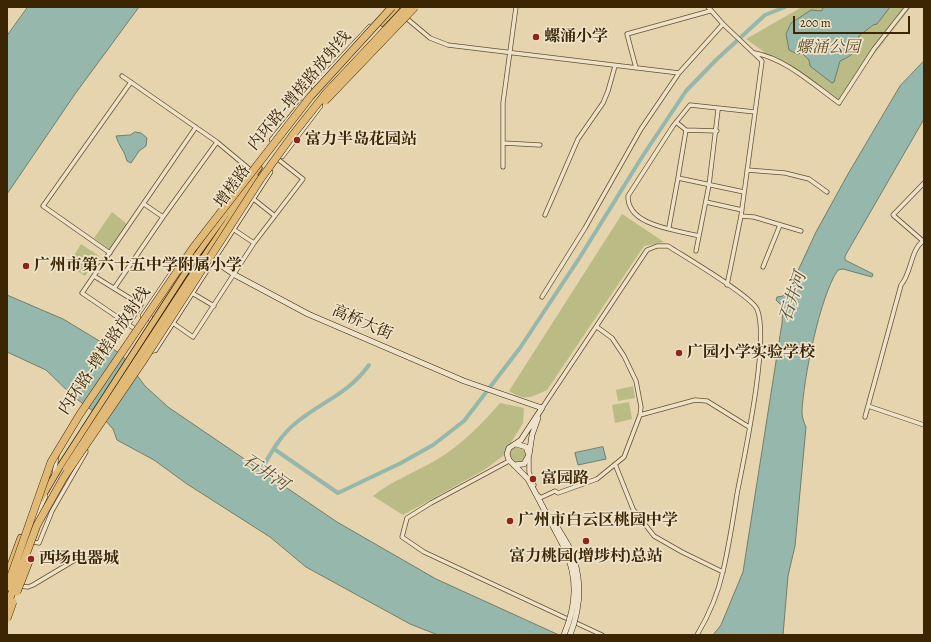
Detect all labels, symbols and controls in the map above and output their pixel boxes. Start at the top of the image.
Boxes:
scale bar [795,8,912,34]
text: 200 m [800,15,831,31]
street label: 内环路-增槎路放射线 [244,27,356,155]
place label: 螺涌小学 [544,27,608,47]
marker: 螺涌小学 [531,32,541,42]
park label: 螺涌公园 [796,38,860,58]
place label: 富力半岛花园站 [305,130,417,150]
marker: 富力半岛花园站 [292,135,302,145]
street label: 增槎路 [211,162,255,212]
place label: 广州市第六十五中学附属小学 [34,256,242,276]
marker: 广州市第六十五中学附属小学 [21,261,31,271]
water label: 石井河 [776,270,812,324]
street label: 内环路-增槎路放射线 [55,283,155,419]
street label: 高桥大街 [329,302,395,344]
place label: 广园小学实验学校 [687,343,815,363]
marker: 广园小学实验学校 [674,348,684,358]
water label: 石井河 [238,450,292,496]
place label: 富园路 [541,469,589,489]
marker: 富园路 [528,474,538,484]
place label: 广州市白云区桃园中学 [518,511,678,531]
marker: 广州市白云区桃园中学 [505,516,515,526]
marker: 富力桃园(增埗村)总站 [581,536,591,546]
place label: 富力桃园(增埗村)总站 [509,547,663,567]
place label: 西场电器城 [39,549,119,569]
marker: 西场电器城 [26,554,36,564]

